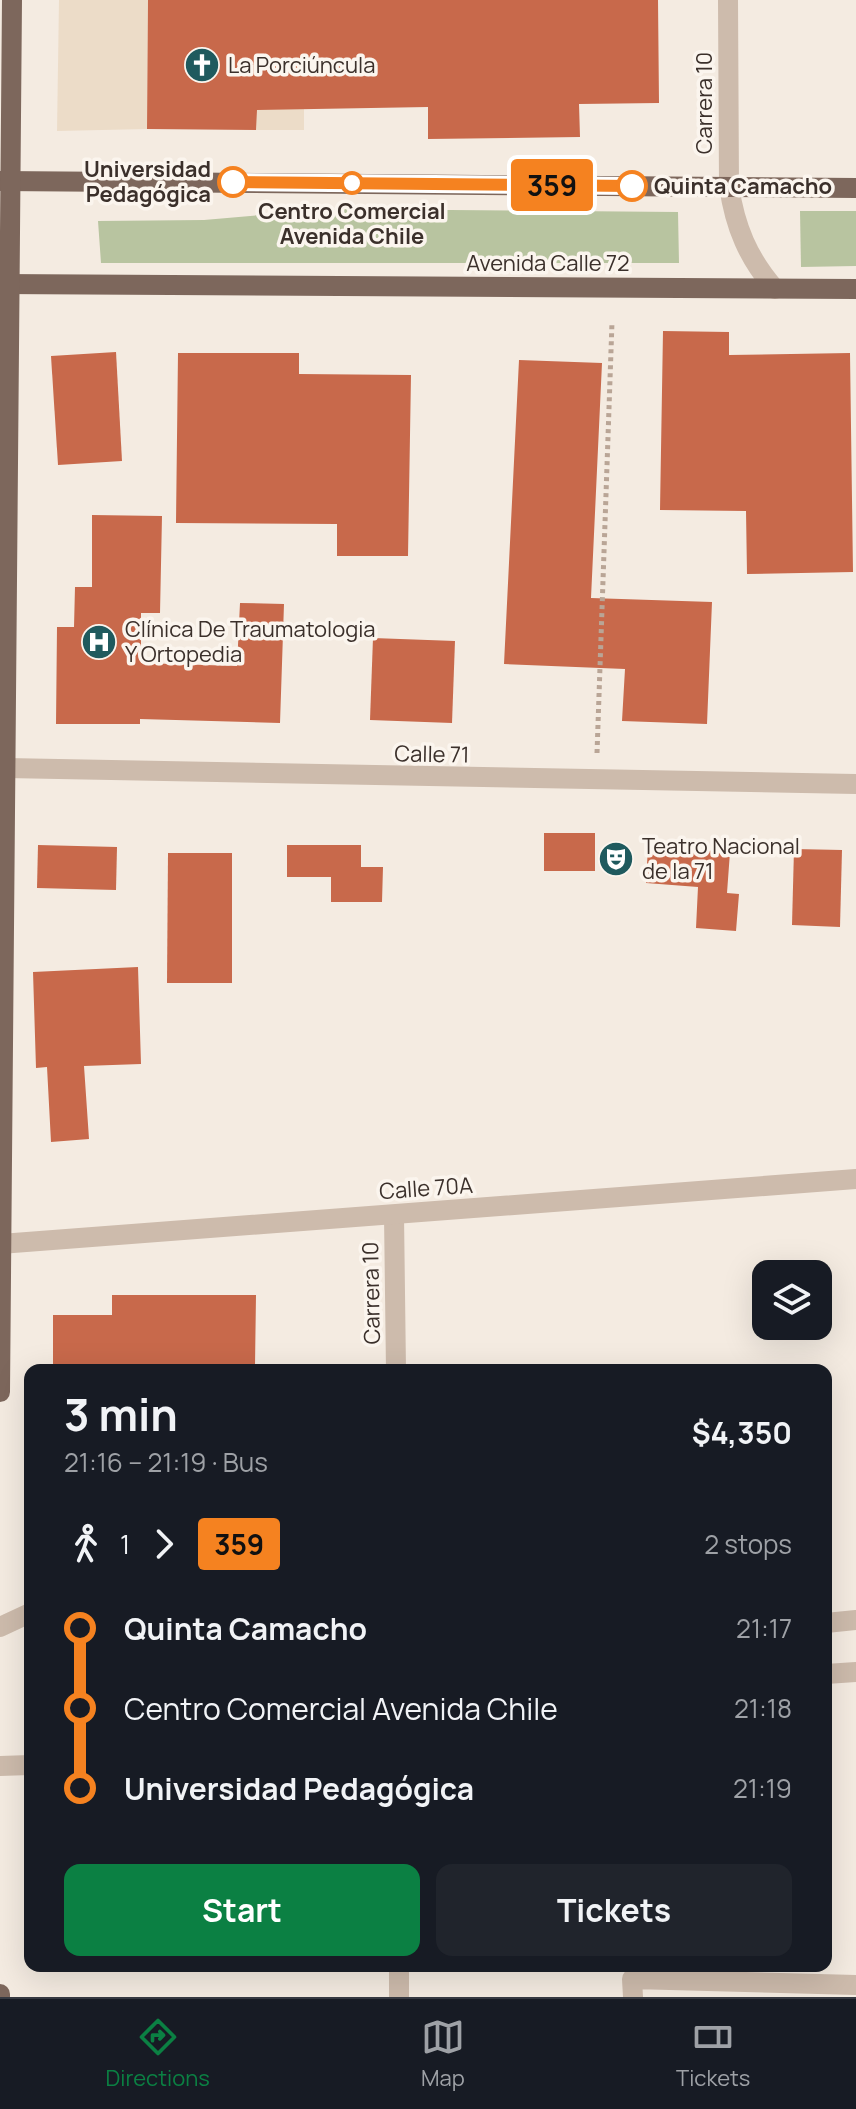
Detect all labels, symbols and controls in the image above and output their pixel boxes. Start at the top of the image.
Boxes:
church icon: La Porciúncula [183,46,221,84]
place label: La Porciúncula [228,50,375,80]
street label: Carrera 10 [689,52,719,154]
place label: Universidad Pedagógica [84,154,211,209]
line badge: 359 [506,159,598,211]
text: 359 [527,166,577,204]
marker: Universidad Pedagógica [218,167,248,197]
marker: Quinta Camacho [617,171,647,201]
place label: Quinta Camacho [654,171,832,201]
marker: Centro Comercial Avenida Chile [341,172,363,194]
place label: Centro Comercial Avenida Chile [258,196,446,251]
street label: Avenida Calle 72 [466,248,630,278]
place label: Clínica De Traumatologia Y Ortopedia [125,614,376,669]
hospital icon: Clínica De Traumatologia Y Ortopedia [80,623,118,661]
street label: Calle 71 [394,738,470,770]
place label: Teatro Nacional de la 71 [642,831,800,886]
theatre icon: Teatro Nacional de la 71 [597,840,635,878]
street label: Calle 70A [378,1170,474,1206]
street label: Carrera 10 [355,1241,387,1345]
map controls [752,1260,832,1340]
button: layers [752,1260,832,1340]
text: 3 min [64,1384,178,1444]
text: $4,350 [692,1412,792,1453]
text: 21:16 – 21:19 · Bus [64,1444,268,1480]
icon: walk [64,1522,108,1566]
icon: forward [142,1522,186,1566]
text: 359 [214,1525,264,1563]
text: 1 [120,1526,130,1562]
text: 2 stops [704,1526,792,1562]
text: Quinta Camacho [124,1608,367,1649]
text: 21:17 [736,1610,792,1646]
text: Centro Comercial Avenida Chile [124,1688,558,1729]
text: 21:18 [734,1690,792,1726]
text: Universidad Pedagógica [124,1768,474,1809]
text: 21:19 [733,1770,792,1806]
button: Start [64,1864,420,1956]
button: Tickets [436,1864,792,1956]
tab: Directions [106,2015,210,2093]
tab: Map [421,2015,465,2093]
tab: Tickets [676,2015,750,2093]

